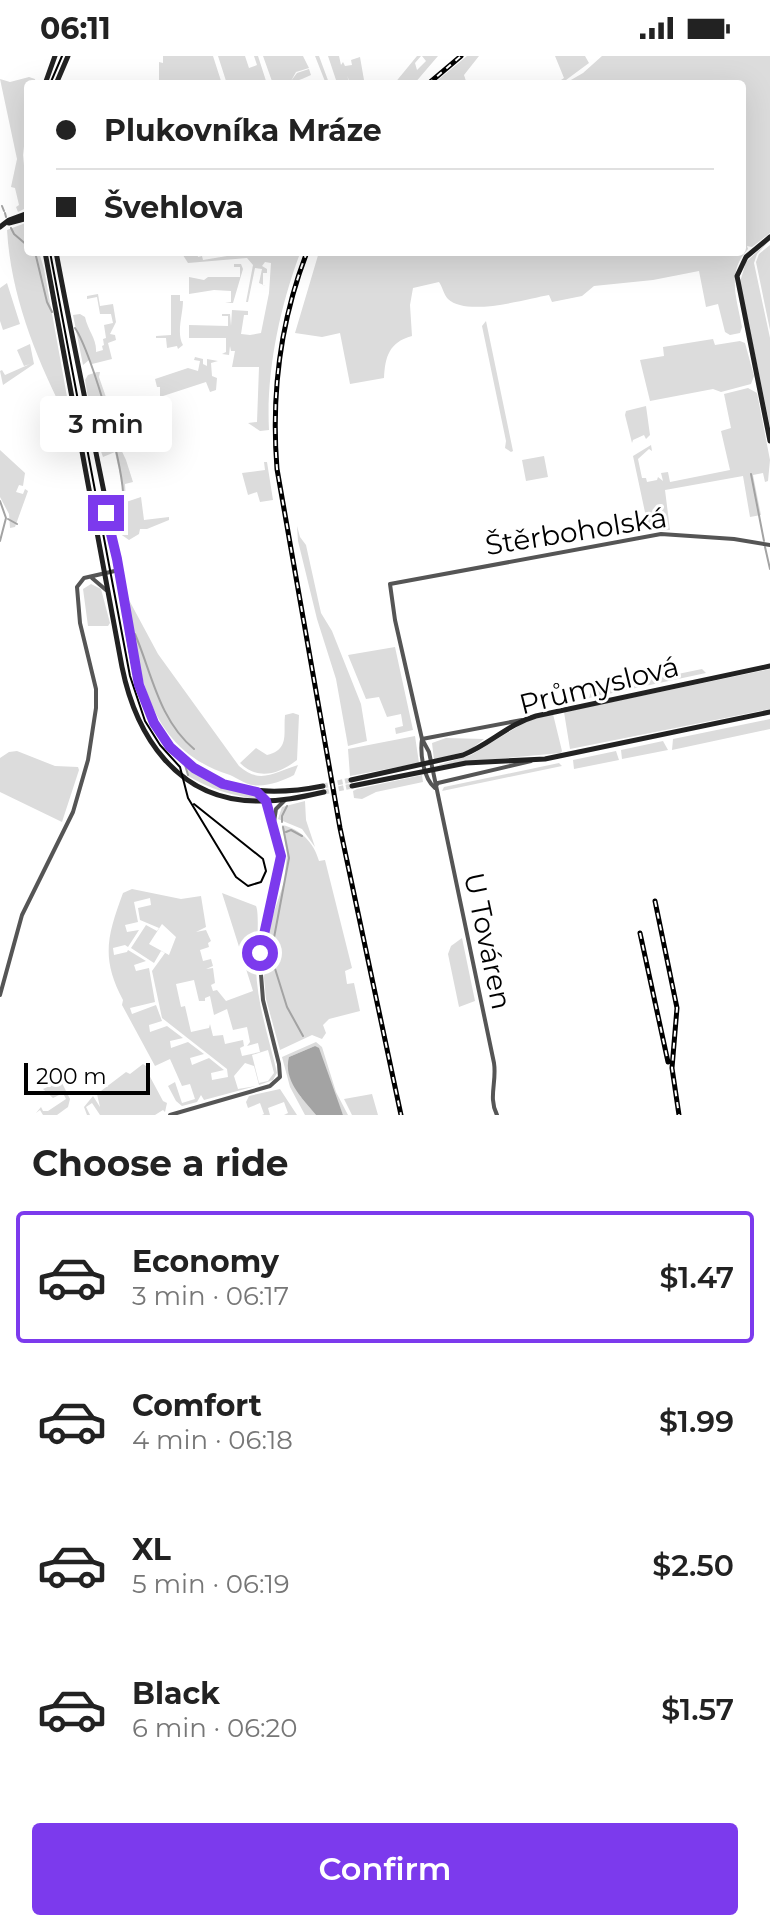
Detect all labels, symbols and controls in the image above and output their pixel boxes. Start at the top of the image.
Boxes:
text: 06:11 [40,10,111,47]
text: Plukovníka Mráze [104,112,382,149]
text: Švehlova [104,189,244,226]
callout: 3 min [40,397,172,453]
text: 3 min [68,408,144,440]
route end [88,495,124,531]
street label: Štěrboholská [483,500,669,562]
street label: Průmyslová [516,649,682,721]
street label: U Továren [457,869,519,1013]
route start [242,935,278,971]
scale bar [24,1059,150,1095]
text: 200 m [36,1063,107,1090]
text: Choose a ride [32,1141,289,1185]
icon: car [36,1241,108,1313]
text: Economy [132,1243,279,1280]
text: $1.47 [660,1259,734,1296]
text: 3 min · 06:17 [132,1280,289,1312]
icon: car [36,1385,108,1457]
text: Comfort [132,1387,262,1424]
text: $1.99 [659,1403,734,1440]
text: 4 min · 06:18 [132,1424,293,1456]
icon: car [36,1529,108,1601]
text: XL [132,1531,171,1568]
text: $2.50 [652,1547,734,1584]
text: 5 min · 06:19 [132,1568,290,1600]
icon: car [36,1673,108,1745]
text: Black [132,1675,220,1712]
text: $1.57 [661,1691,734,1728]
text: 6 min · 06:20 [132,1712,297,1744]
button: Confirm [32,1823,738,1915]

